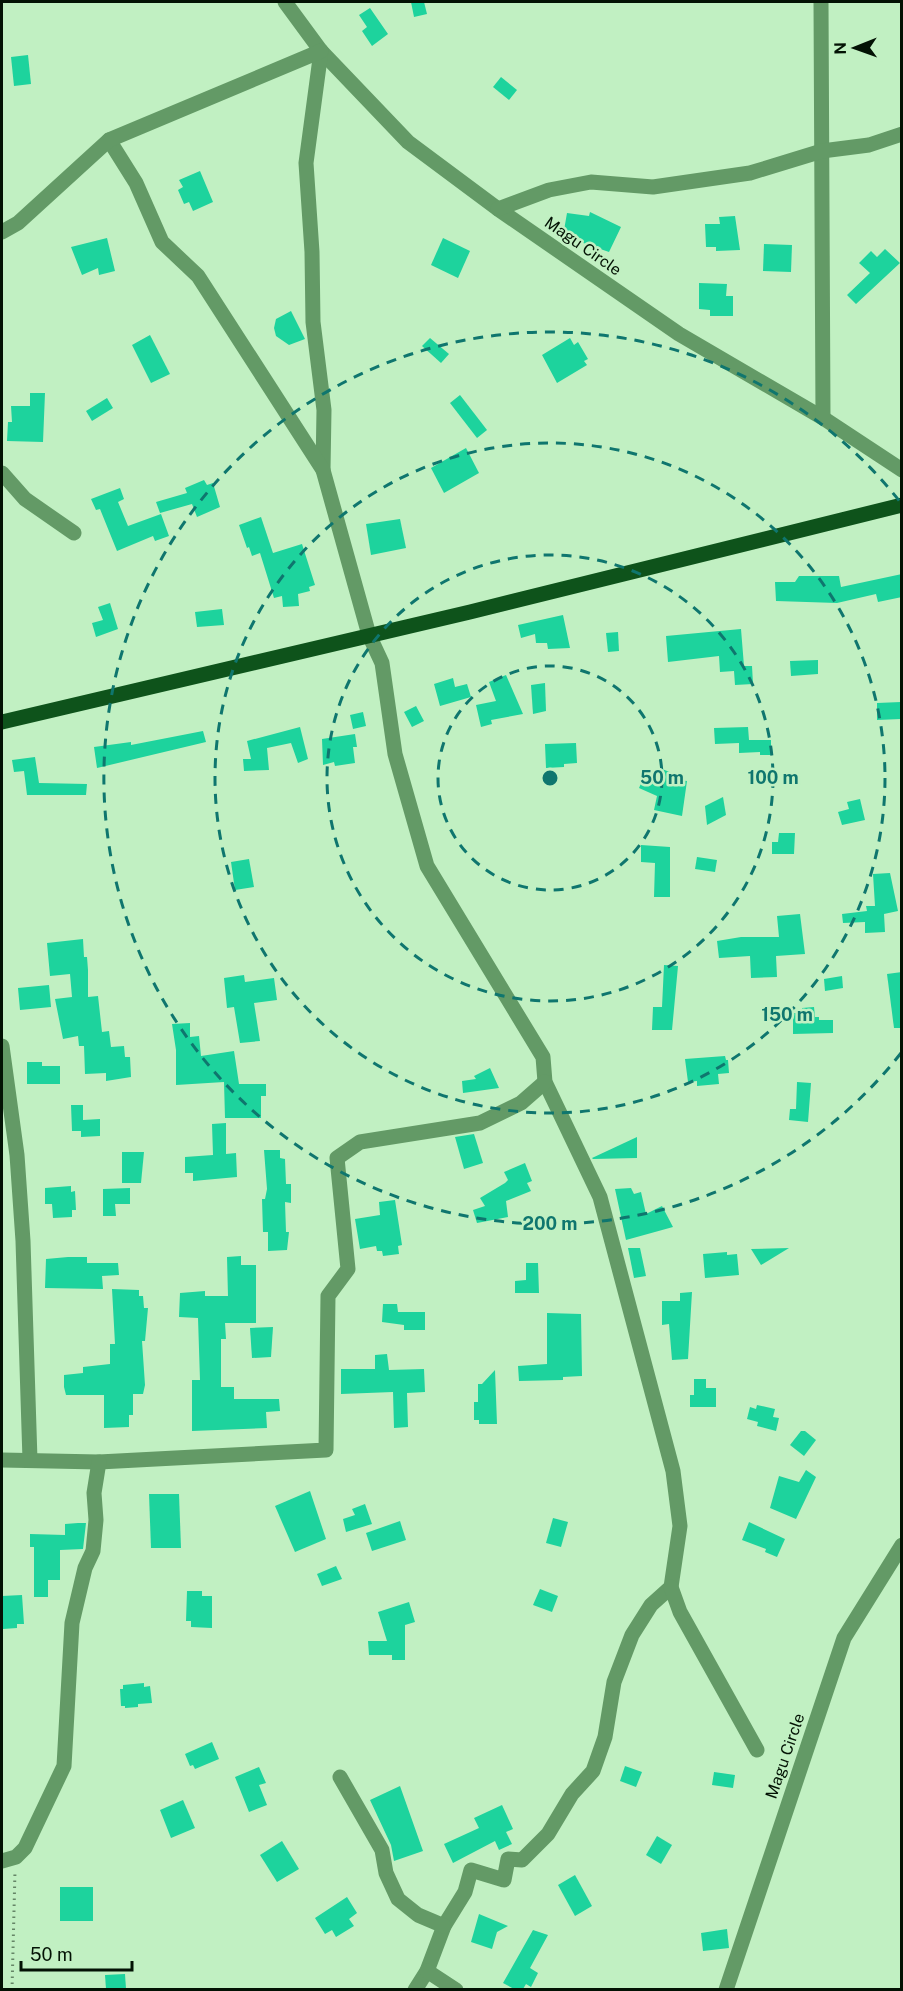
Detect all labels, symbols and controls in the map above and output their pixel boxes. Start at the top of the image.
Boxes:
north arrow [825,18,885,78]
text: N [831,42,850,55]
street label: Magu Circle [541,213,625,279]
text: 50 m [640,767,684,788]
text: 100 m [747,767,799,788]
centre of rings [540,768,560,788]
text: 150 m [761,1004,813,1025]
text: 200 m [523,1213,577,1234]
street label: Magu Circle [762,1711,808,1801]
scale bar [21,1934,132,1972]
text: 50 m [30,1944,73,1965]

